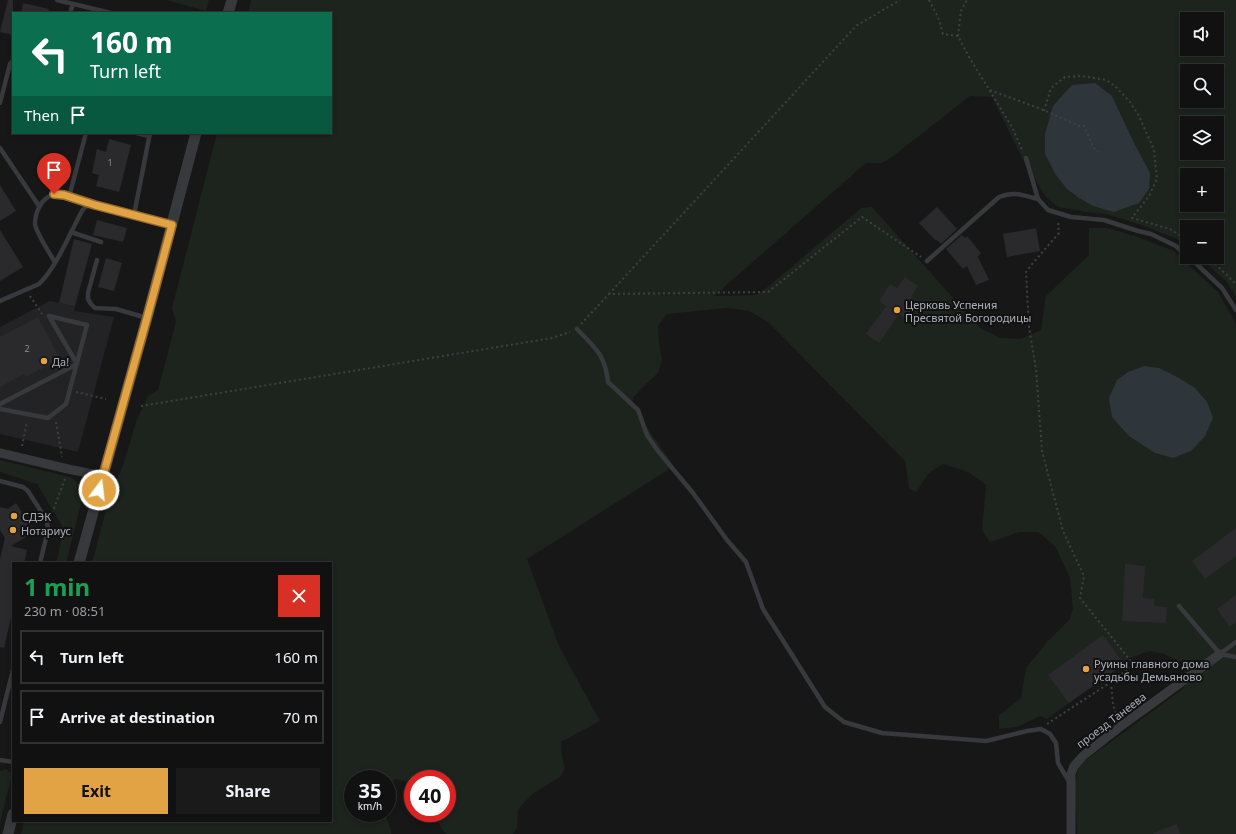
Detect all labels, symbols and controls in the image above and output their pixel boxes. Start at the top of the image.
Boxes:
map controls [1180,12,1224,264]
button: sound [1180,12,1224,56]
text: 160 m [90,23,173,61]
icon: left [24,28,76,80]
text: Turn left [90,59,161,83]
button: search [1180,64,1224,108]
icon: arrive [67,104,89,126]
text: Then [24,105,59,125]
button: layers [1180,116,1224,160]
pin [37,153,71,194]
house number: 1 [107,156,113,169]
icon: arrive [43,159,65,181]
button: + [1180,168,1224,212]
button: − [1180,220,1224,264]
place label: Церковь Успения Пресвятой Богородицы [905,297,1031,325]
marker: Церковь Успения Пресвятой Богородицы [892,305,902,315]
house number: 2 [24,342,30,355]
place label: Да! [52,354,69,369]
marker: Да! [39,356,49,366]
position arrow [78,469,120,511]
place label: СДЭК [22,509,51,524]
marker: СДЭК [9,511,19,521]
place label: Нотариус [21,523,71,538]
marker: Нотариус [8,525,18,535]
text: 1 min [24,570,90,603]
button: close [278,575,320,617]
text: 230 m · 08:51 [24,602,105,620]
icon: left [26,646,48,668]
text: Turn left [60,647,124,667]
text: 160 m [274,647,318,667]
place label: Руины главного дома усадьбы Демьяново [1094,656,1209,684]
marker: Руины главного дома усадьбы Демьяново [1081,664,1091,674]
street label: проезд Танеева [1073,689,1149,751]
icon: arrive [26,706,48,728]
text: Arrive at destination [60,707,215,727]
text: 70 m [283,707,318,727]
button: Exit [24,768,168,814]
button: Share [176,768,320,814]
speed limit sign: 40 [404,770,456,822]
text: 35 [359,777,381,804]
text: km/h [358,799,382,813]

